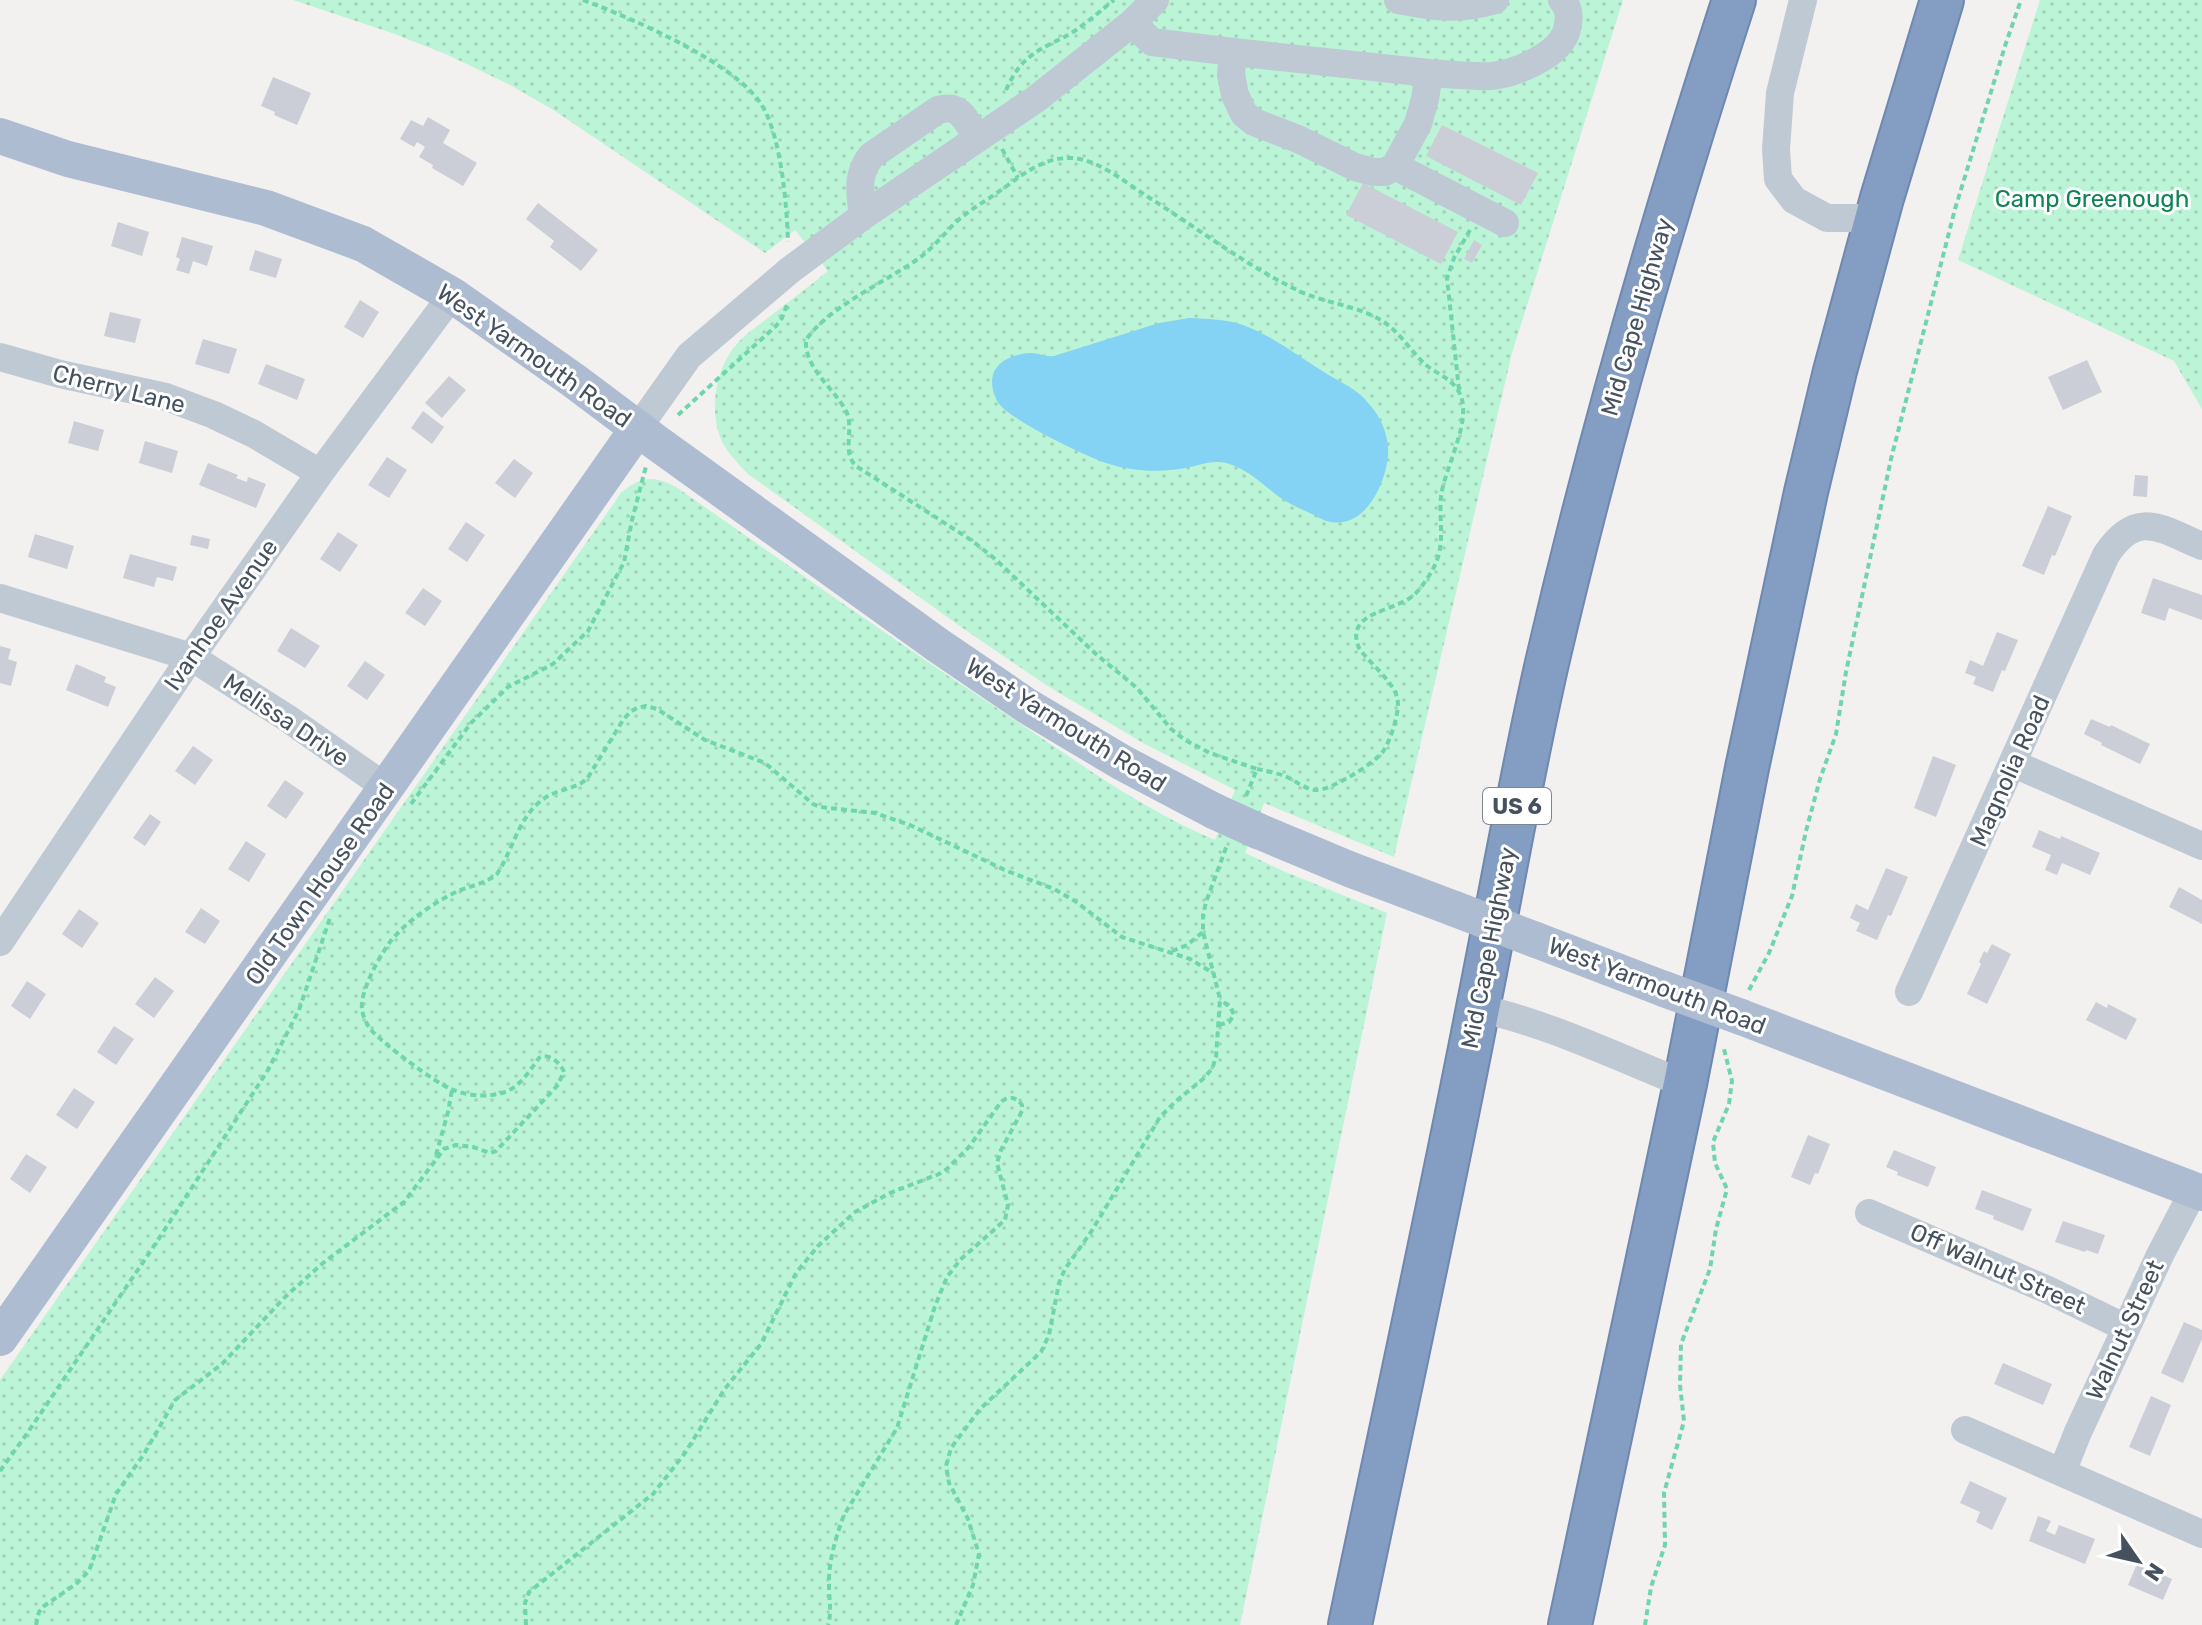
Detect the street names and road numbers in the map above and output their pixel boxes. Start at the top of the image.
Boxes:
street label: Mid Cape Highway [1595,215,1679,419]
street label: West Yarmouth Road [431,278,637,434]
street label: Cherry Lane [50,359,188,419]
street label: Ivanhoe Avenue [158,534,284,696]
street label: West Yarmouth Road [961,652,1171,798]
street label: Melissa Drive [218,668,354,772]
street label: Magnolia Road [1964,691,2056,851]
street label: Old Town House Road [240,778,400,990]
road number: US 6 [1483,788,1551,824]
street label: Mid Cape Highway [1456,845,1522,1051]
street label: West Yarmouth Road [1544,932,1770,1040]
street label: Off Walnut Street [1906,1218,2090,1320]
street label: Walnut Street [2080,1255,2170,1405]

